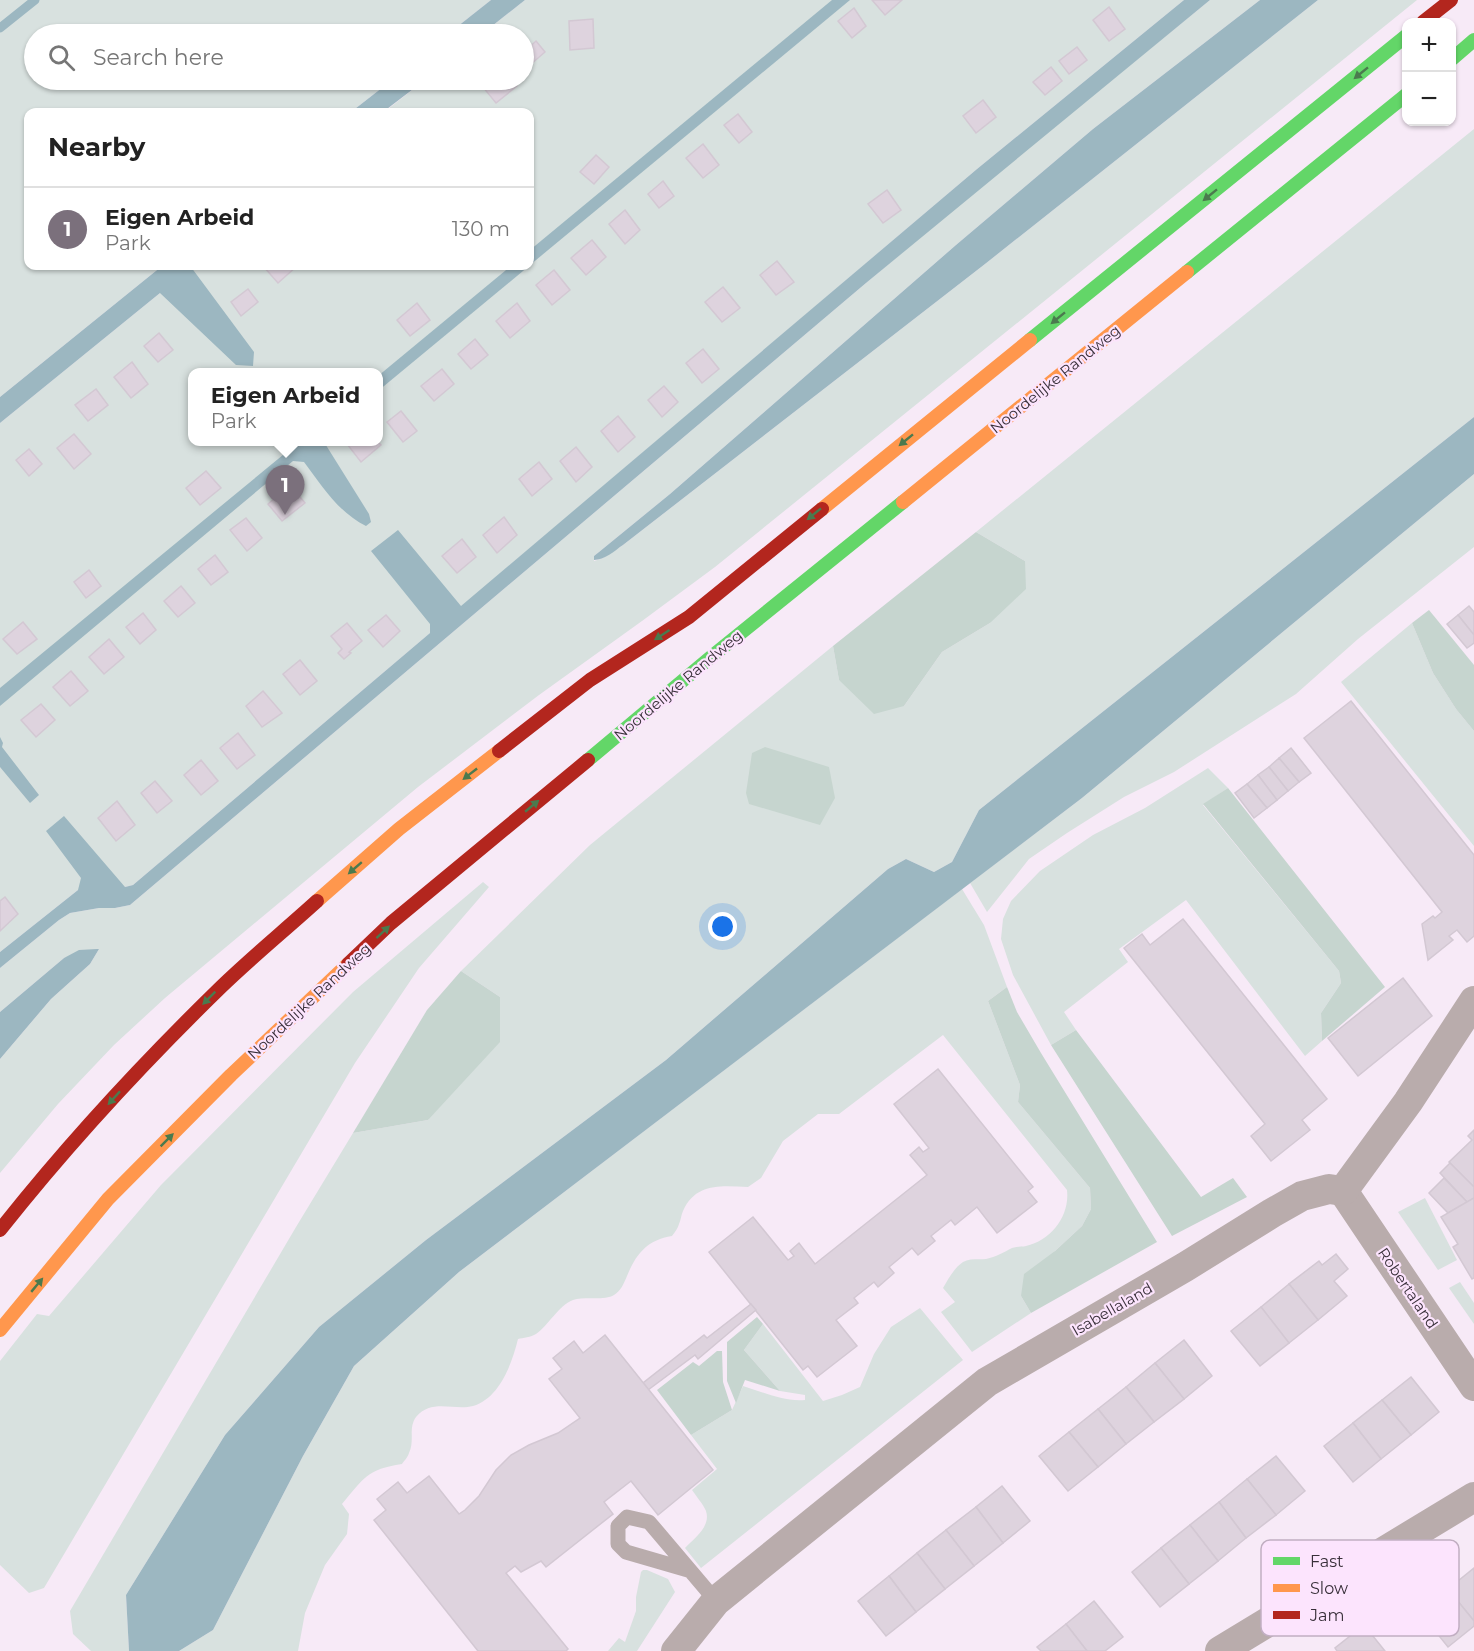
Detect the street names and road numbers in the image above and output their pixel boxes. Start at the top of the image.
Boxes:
street label: Noordelijke Randweg [986,321,1124,437]
street label: Noordelijke Randweg [610,626,746,744]
street label: Noordelijke Randweg [243,939,375,1063]
street label: Robertaland [1374,1244,1442,1332]
street label: Isabellaland [1068,1278,1156,1340]

